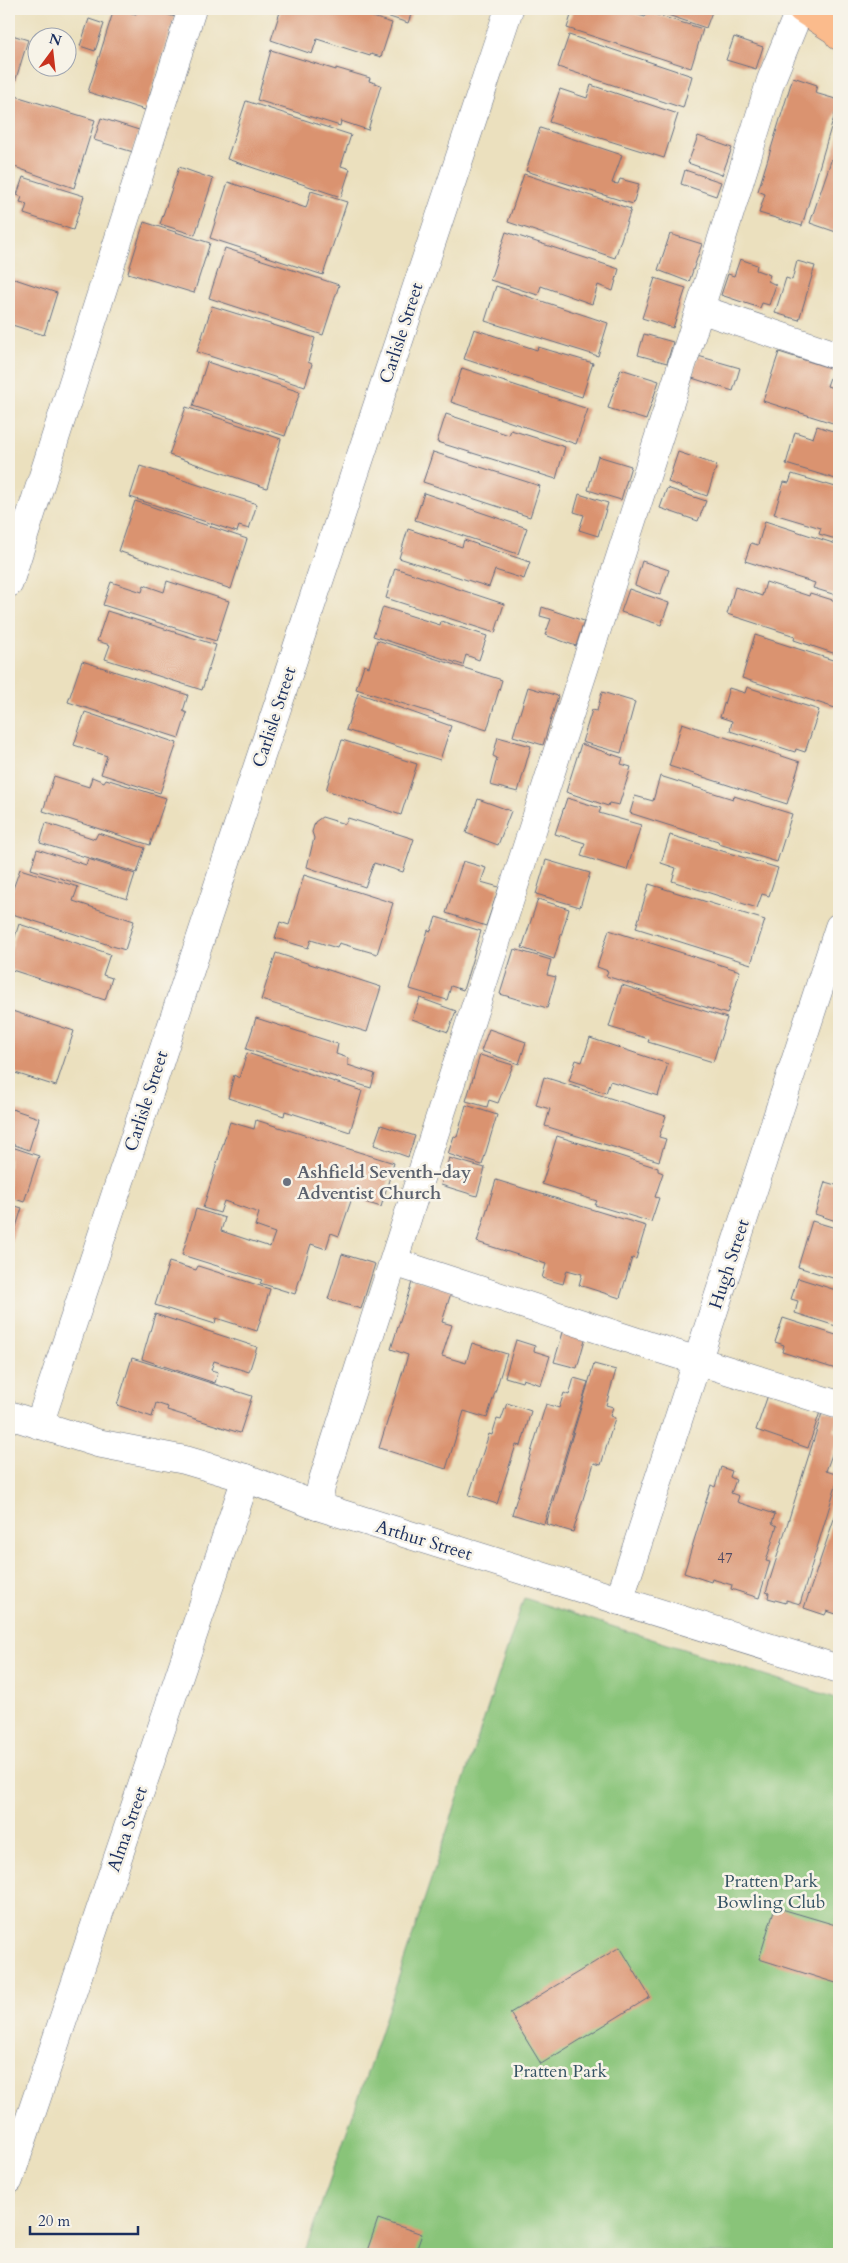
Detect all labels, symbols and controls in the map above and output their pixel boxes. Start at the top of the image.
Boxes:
north arrow [28,28,78,78]
text: N [47,29,64,51]
street label: Carlisle Street [373,279,430,387]
street label: Carlisle Street [246,663,303,771]
street label: Carlisle Street [118,1047,175,1155]
place label: Ashfield Seventh-day Adventist Church [297,1160,472,1206]
marker: Ashfield Seventh-day Adventist Church [281,1176,293,1188]
street label: Hugh Street [703,1216,756,1312]
street label: Arthur Street [373,1514,475,1567]
house number: 47 [717,1548,733,1568]
street label: Alma Street [101,1783,154,1875]
park label: Pratten Park Bowling Club [716,1869,826,1915]
park label: Pratten Park [513,2059,607,2084]
scale bar [30,2203,138,2235]
text: 20 m [38,2211,70,2231]

